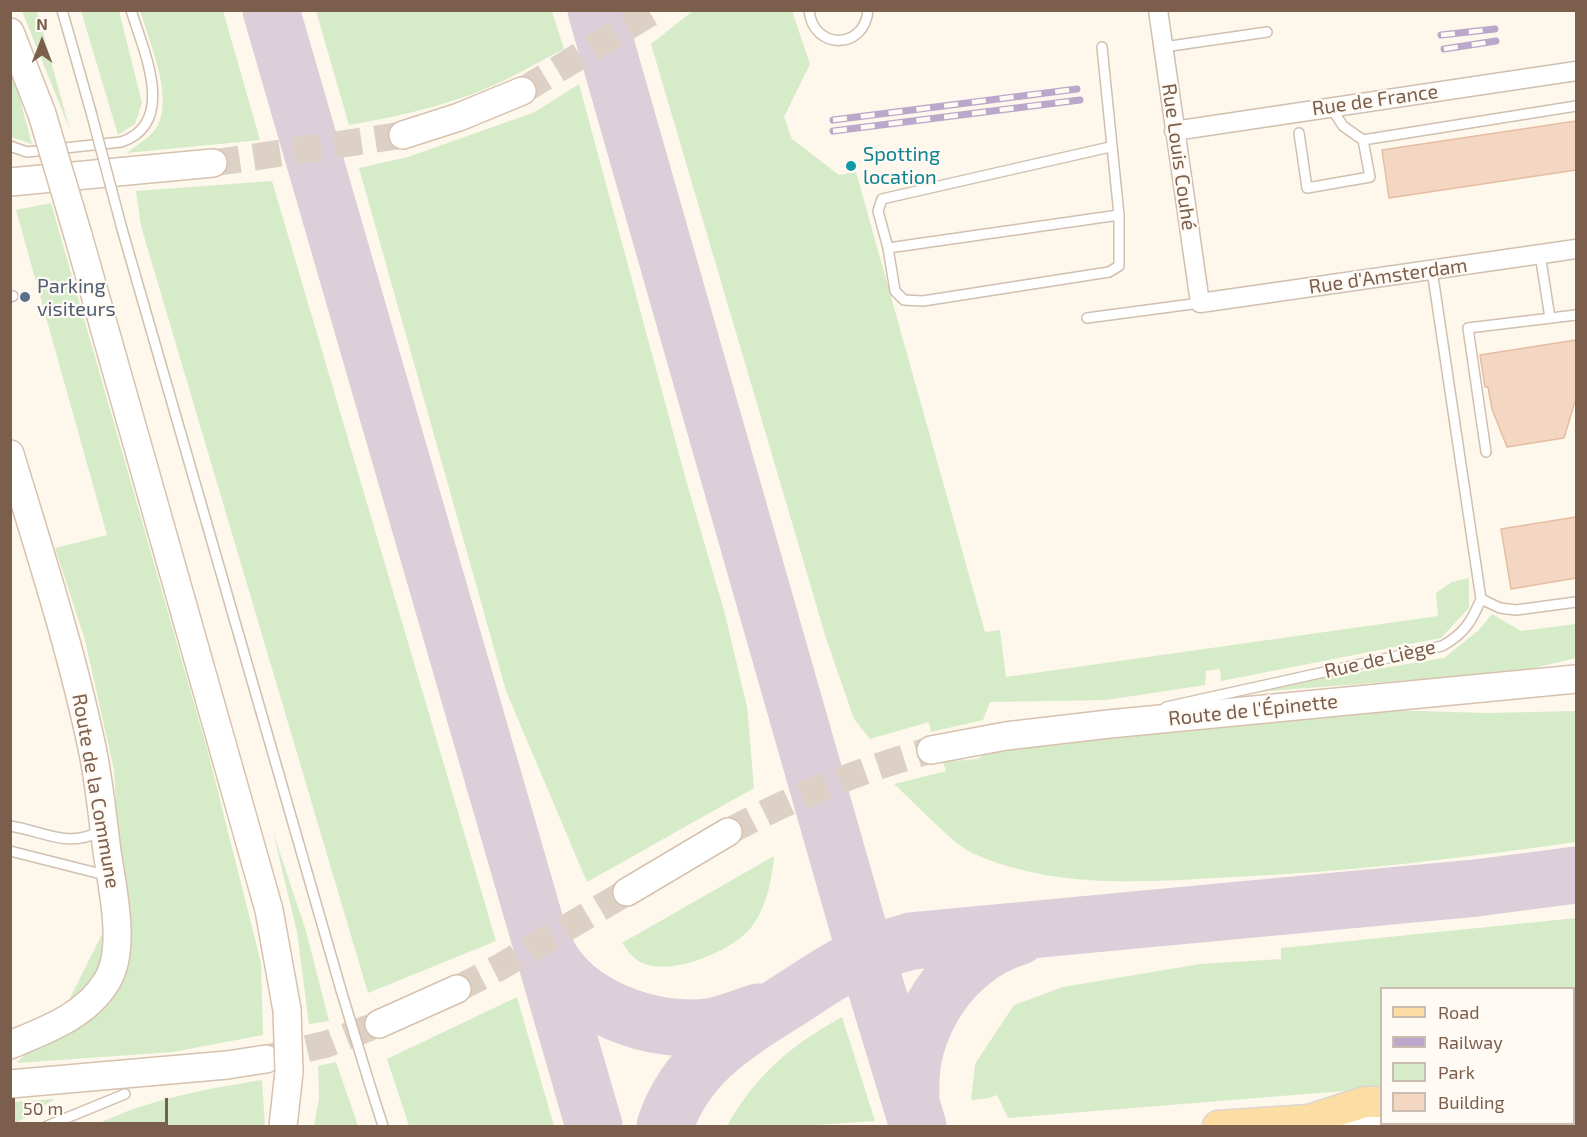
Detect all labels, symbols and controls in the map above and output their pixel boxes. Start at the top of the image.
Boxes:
north arrow [12,12,72,72]
text: N [36,14,48,33]
street label: Rue de France [1310,79,1440,121]
street label: Rue Louis Couhé [1157,82,1201,232]
place label: Spotting location [863,142,940,189]
marker: Spotting location [844,159,858,173]
street label: Rue d'Amsterdam [1307,253,1469,299]
place label: Parking visiteurs [37,274,116,321]
marker: Parking visiteurs [18,290,32,304]
street label: Rue de Liège [1322,635,1438,683]
street label: Route de l'Épinette [1167,689,1339,731]
street label: Route de la Commune [67,692,125,890]
legend [1380,987,1575,1125]
text: Road [1438,1001,1479,1023]
text: Railway [1438,1031,1503,1053]
text: Park [1438,1061,1475,1083]
scale bar [15,1086,171,1124]
text: Building [1438,1091,1505,1113]
text: 50 m [23,1097,63,1119]

